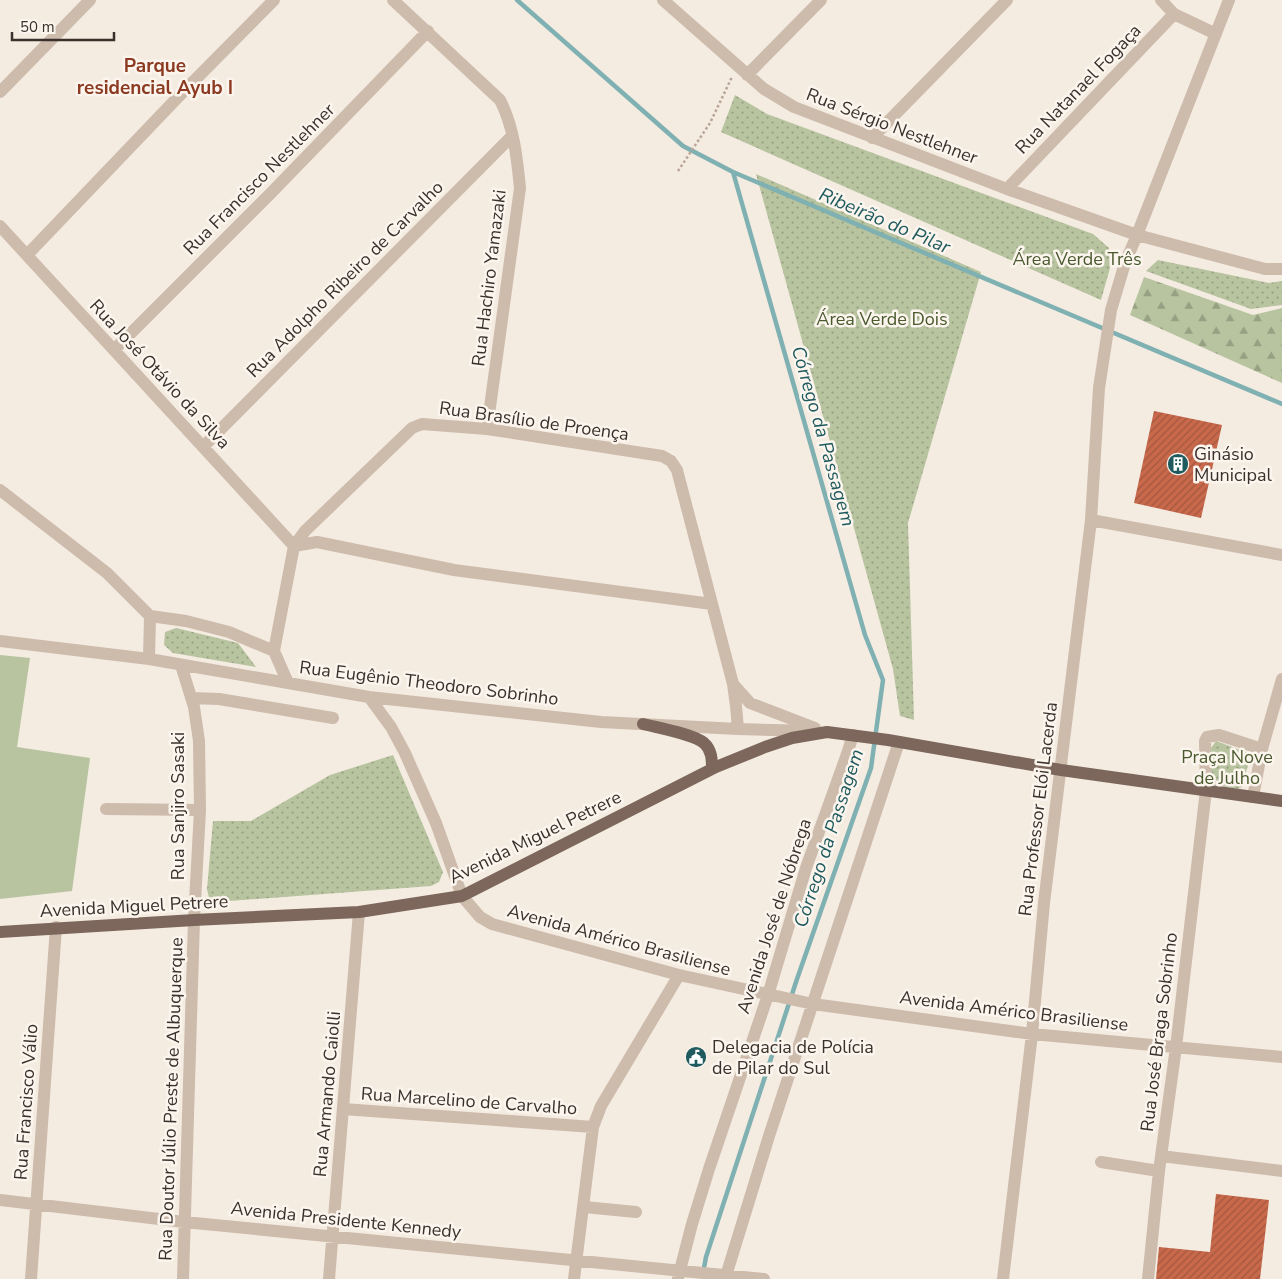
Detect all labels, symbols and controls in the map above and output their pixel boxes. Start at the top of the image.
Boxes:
scale bar [12,10,115,42]
text: 50 m [20,17,55,37]
street label: Rua Natanael Fogaça [1010,19,1146,159]
district label: Parque residencial Ayub I [77,53,233,101]
street label: Rua Sérgio Nestlehner [803,82,982,170]
street label: Rua Francisco Nestlehner [178,98,340,260]
street label: Rua Adolpho Ribeiro de Carvalho [241,175,449,383]
water label: Ribeirão do Pilar [815,182,955,261]
street label: Rua Hachiro Yamazaki [466,188,512,368]
park label: Área Verde Três [1012,247,1142,271]
street label: Rua José Otávio da Silva [84,294,236,454]
park label: Área Verde Dois [816,307,948,331]
water label: Córrego da Passagem [785,343,861,529]
street label: Rua Brasílio de Proença [438,396,630,446]
place label: Ginásio Municipal [1194,442,1272,487]
building icon: Ginásio Municipal [1166,452,1190,476]
street label: Rua Eugênio Theodoro Sobrinho [298,655,560,711]
street label: Rua Professor Elói Lacerda [1013,701,1063,917]
street label: Rua Sanjiro Sasaki [166,732,190,880]
park label: Praça Nove de Julho [1181,745,1273,790]
water label: Córrego da Passagem [788,746,870,931]
street label: Avenida Miguel Petrere [445,785,625,889]
street label: Avenida José de Nóbrega [731,815,817,1017]
street label: Avenida Miguel Petrere [39,889,229,923]
street label: Avenida Américo Brasiliense [505,899,733,981]
street label: Rua José Braga Sobrinho [1135,931,1183,1133]
street label: Rua Doutor Júlio Preste de Albuquerque [153,937,189,1261]
street label: Avenida Américo Brasiliense [898,985,1130,1037]
street label: Rua Armando Caiolli [308,1010,346,1178]
street label: Rua Francisco Válio [9,1023,43,1181]
place label: Delegacia de Polícia de Pilar do Sul [712,1035,874,1080]
public building icon: Delegacia de Polícia de Pilar do Sul [684,1045,708,1069]
street label: Rua Marcelino de Carvalho [360,1081,578,1121]
street label: Avenida Presidente Kennedy [230,1196,463,1244]

